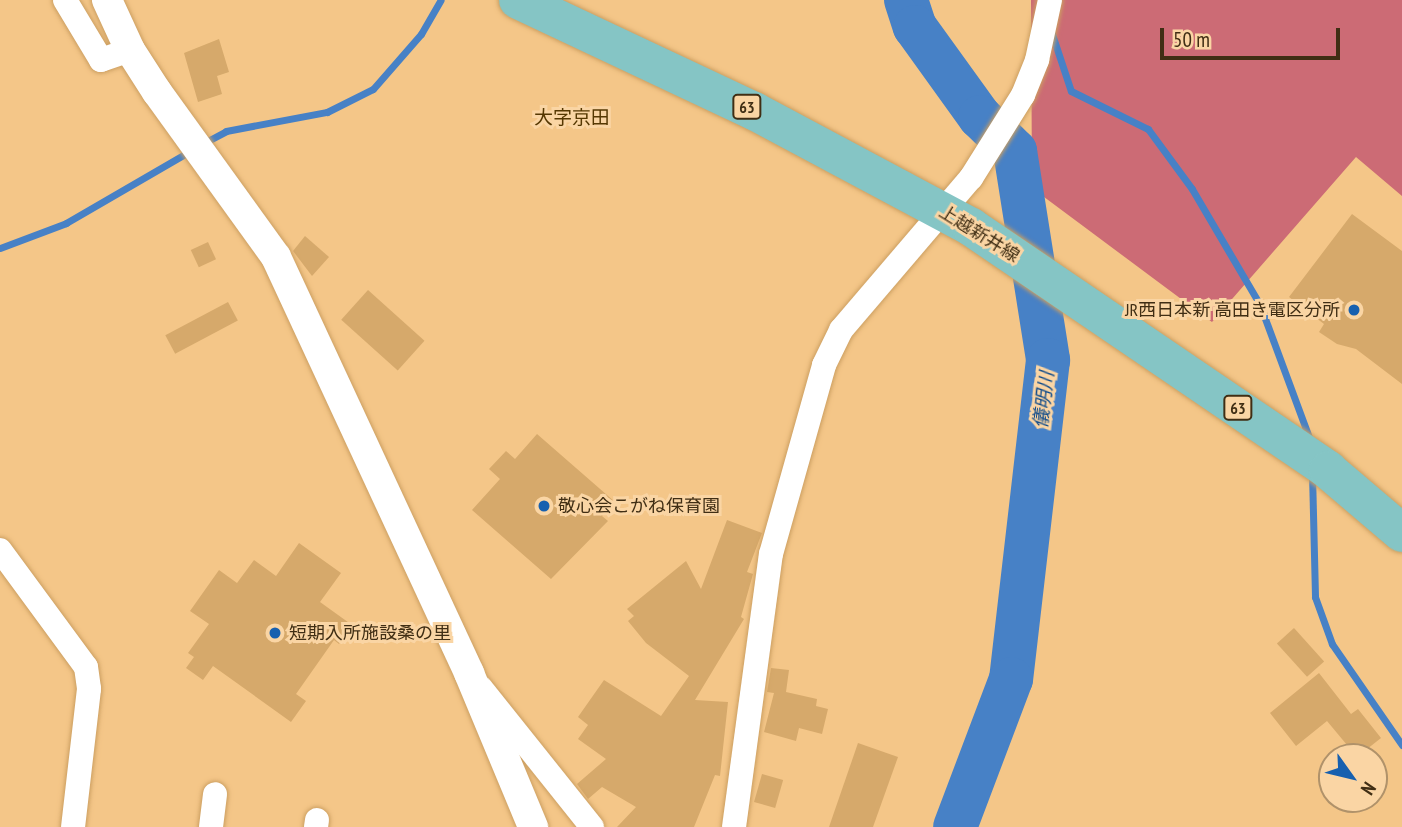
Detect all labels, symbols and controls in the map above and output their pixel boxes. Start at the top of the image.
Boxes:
scale bar [1164,14,1344,58]
text: 50 m [1173,26,1210,53]
road number: 63 [731,94,763,120]
district label: 大字京田 [534,107,610,129]
street label: 上越新井線 [935,201,1023,267]
place label: JR西日本新 高田き電区分所 [1125,299,1340,321]
marker: JR西日本新 高田き電区分所 [1346,302,1362,318]
water label: 儀明川 [1029,370,1059,430]
road number: 63 [1222,396,1254,420]
place label: 敬心会こがね保育園 [558,495,720,517]
marker: 敬心会こがね保育園 [536,498,552,514]
place label: 短期入所施設桑の里 [289,622,451,644]
marker: 短期入所施設桑の里 [267,625,283,641]
north arrow [1318,743,1388,813]
text: N [1356,778,1382,800]

